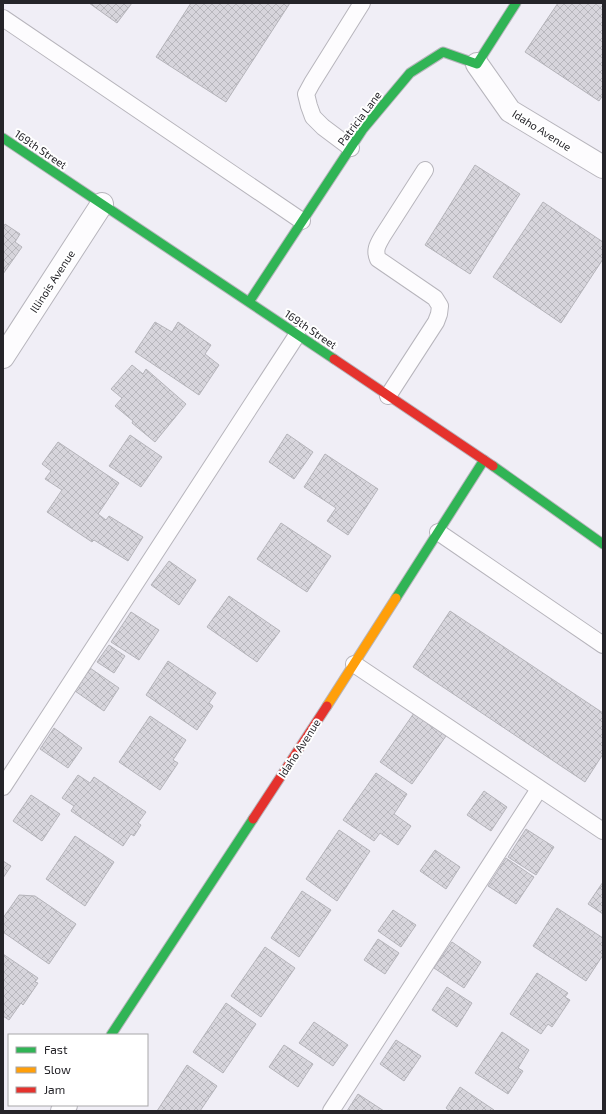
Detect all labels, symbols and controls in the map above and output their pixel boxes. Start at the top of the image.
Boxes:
street label: Patricia Lane [334,88,384,148]
street label: Idaho Avenue [510,107,574,153]
street label: 169th Street [12,127,70,171]
street label: Illinois Avenue [27,247,77,315]
street label: 169th Street [282,307,340,351]
street label: Idaho Avenue [275,716,323,780]
legend [8,1034,148,1106]
text: Fast [44,1042,68,1056]
text: Slow [44,1062,71,1076]
text: Jam [44,1082,65,1096]

